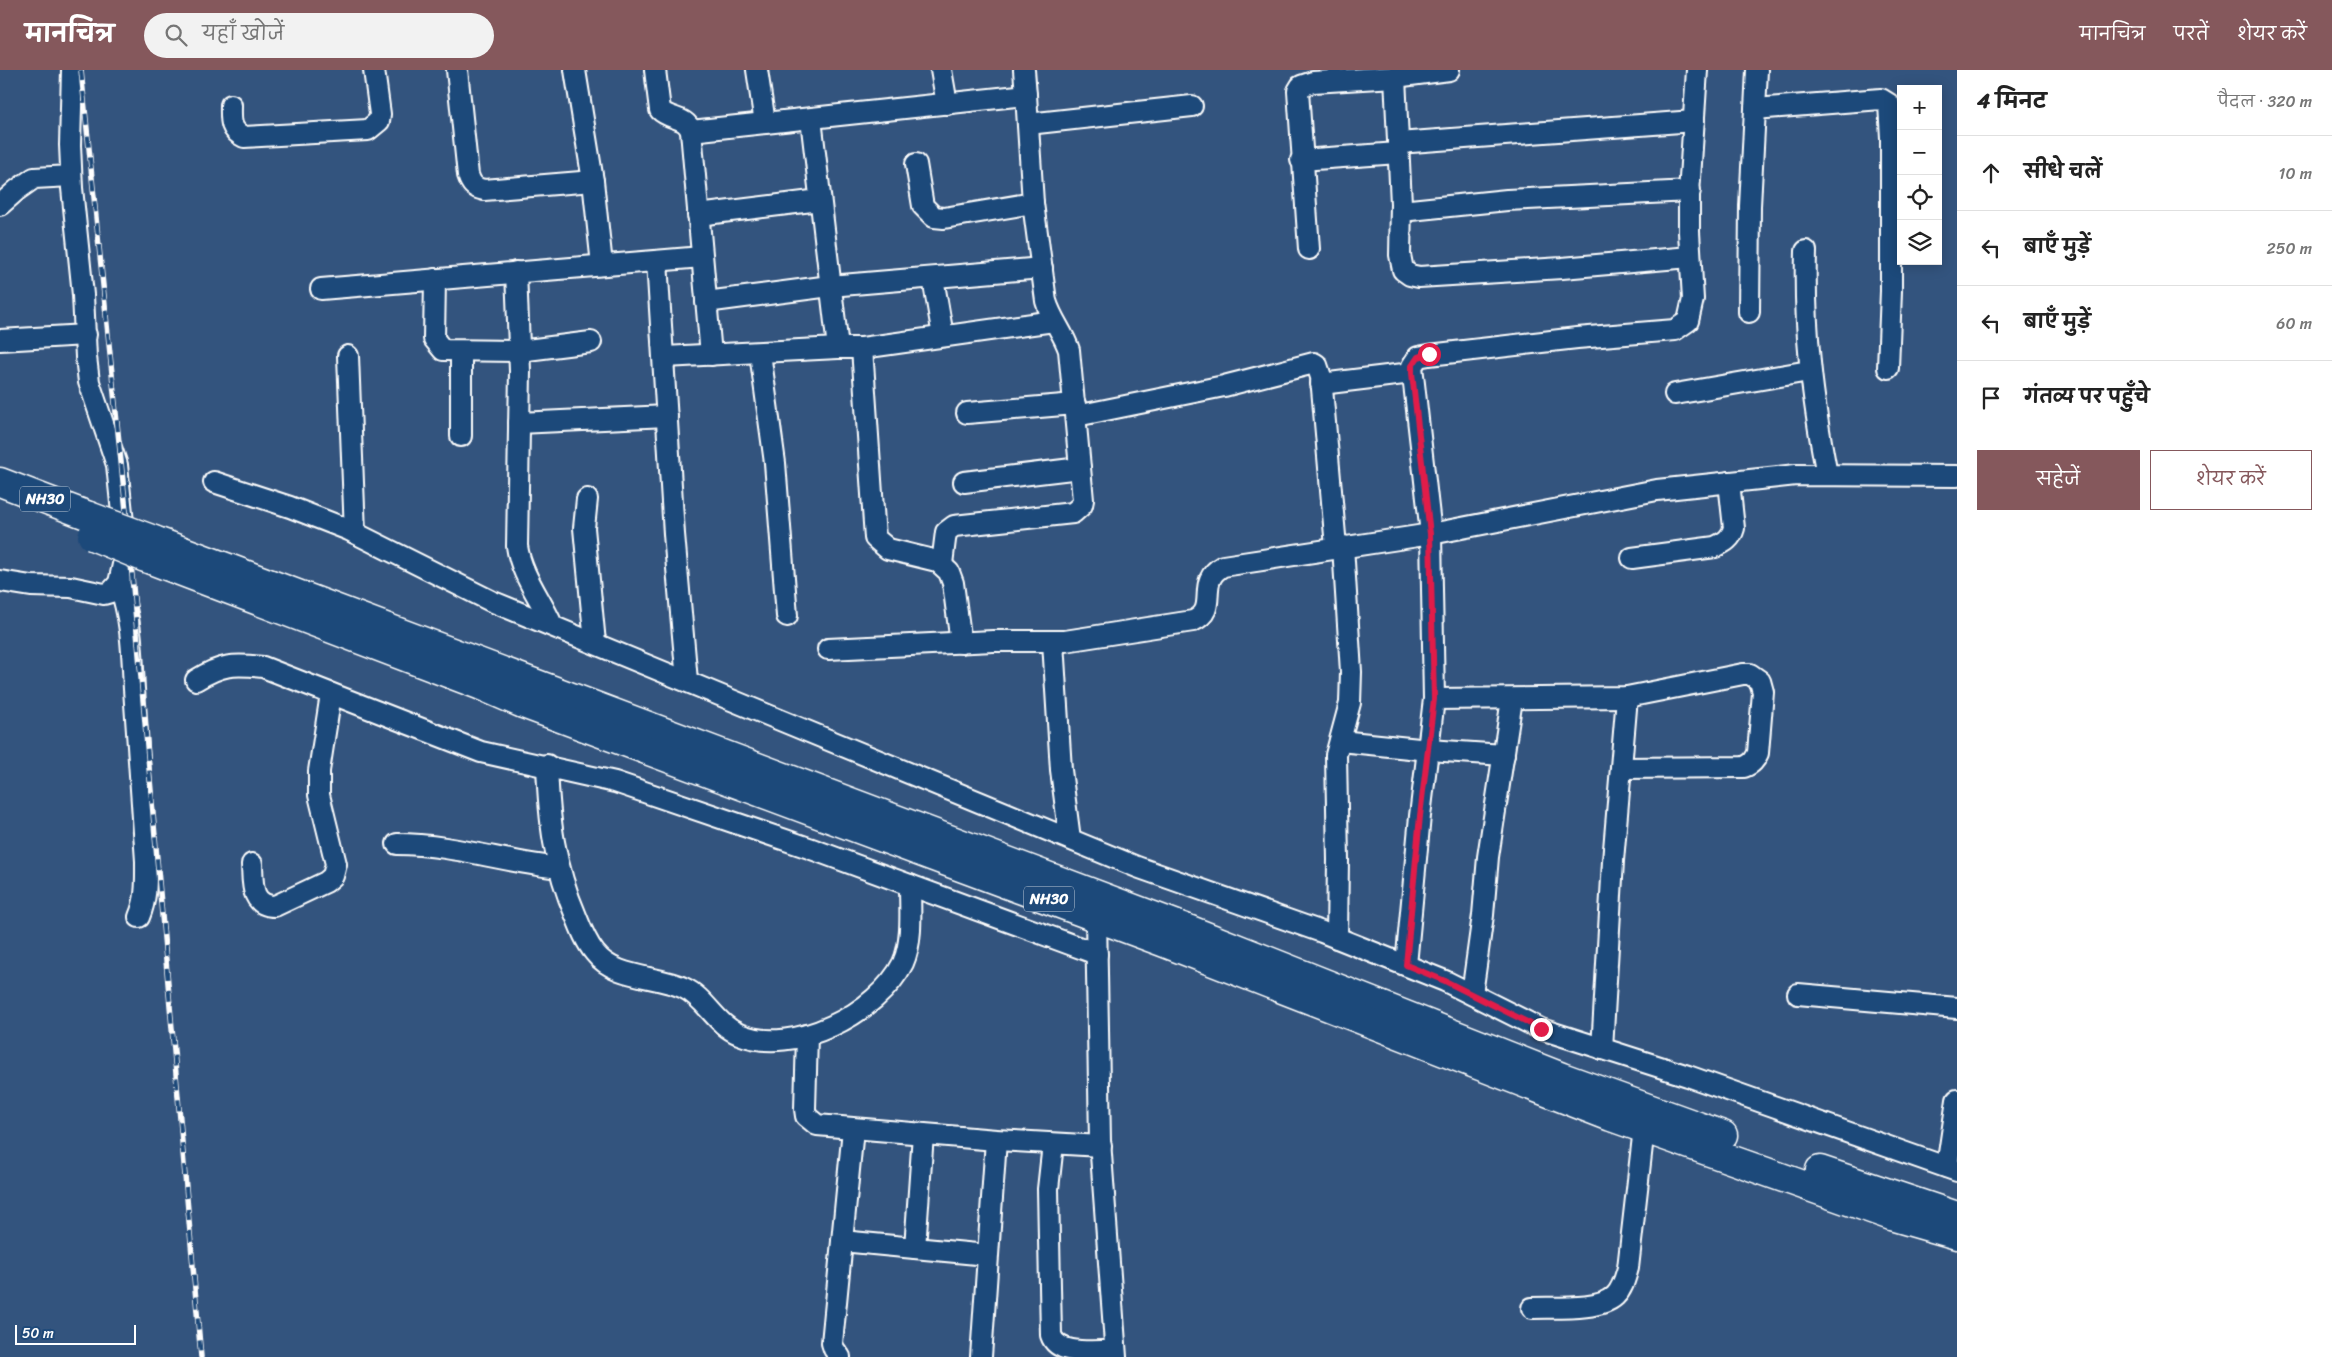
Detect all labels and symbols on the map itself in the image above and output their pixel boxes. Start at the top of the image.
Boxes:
route start [1418,343,1441,366]
road number: NH30 [20,486,70,512]
road number: NH30 [1024,886,1074,912]
route end [1530,1018,1553,1041]
scale bar [15,1322,136,1345]

